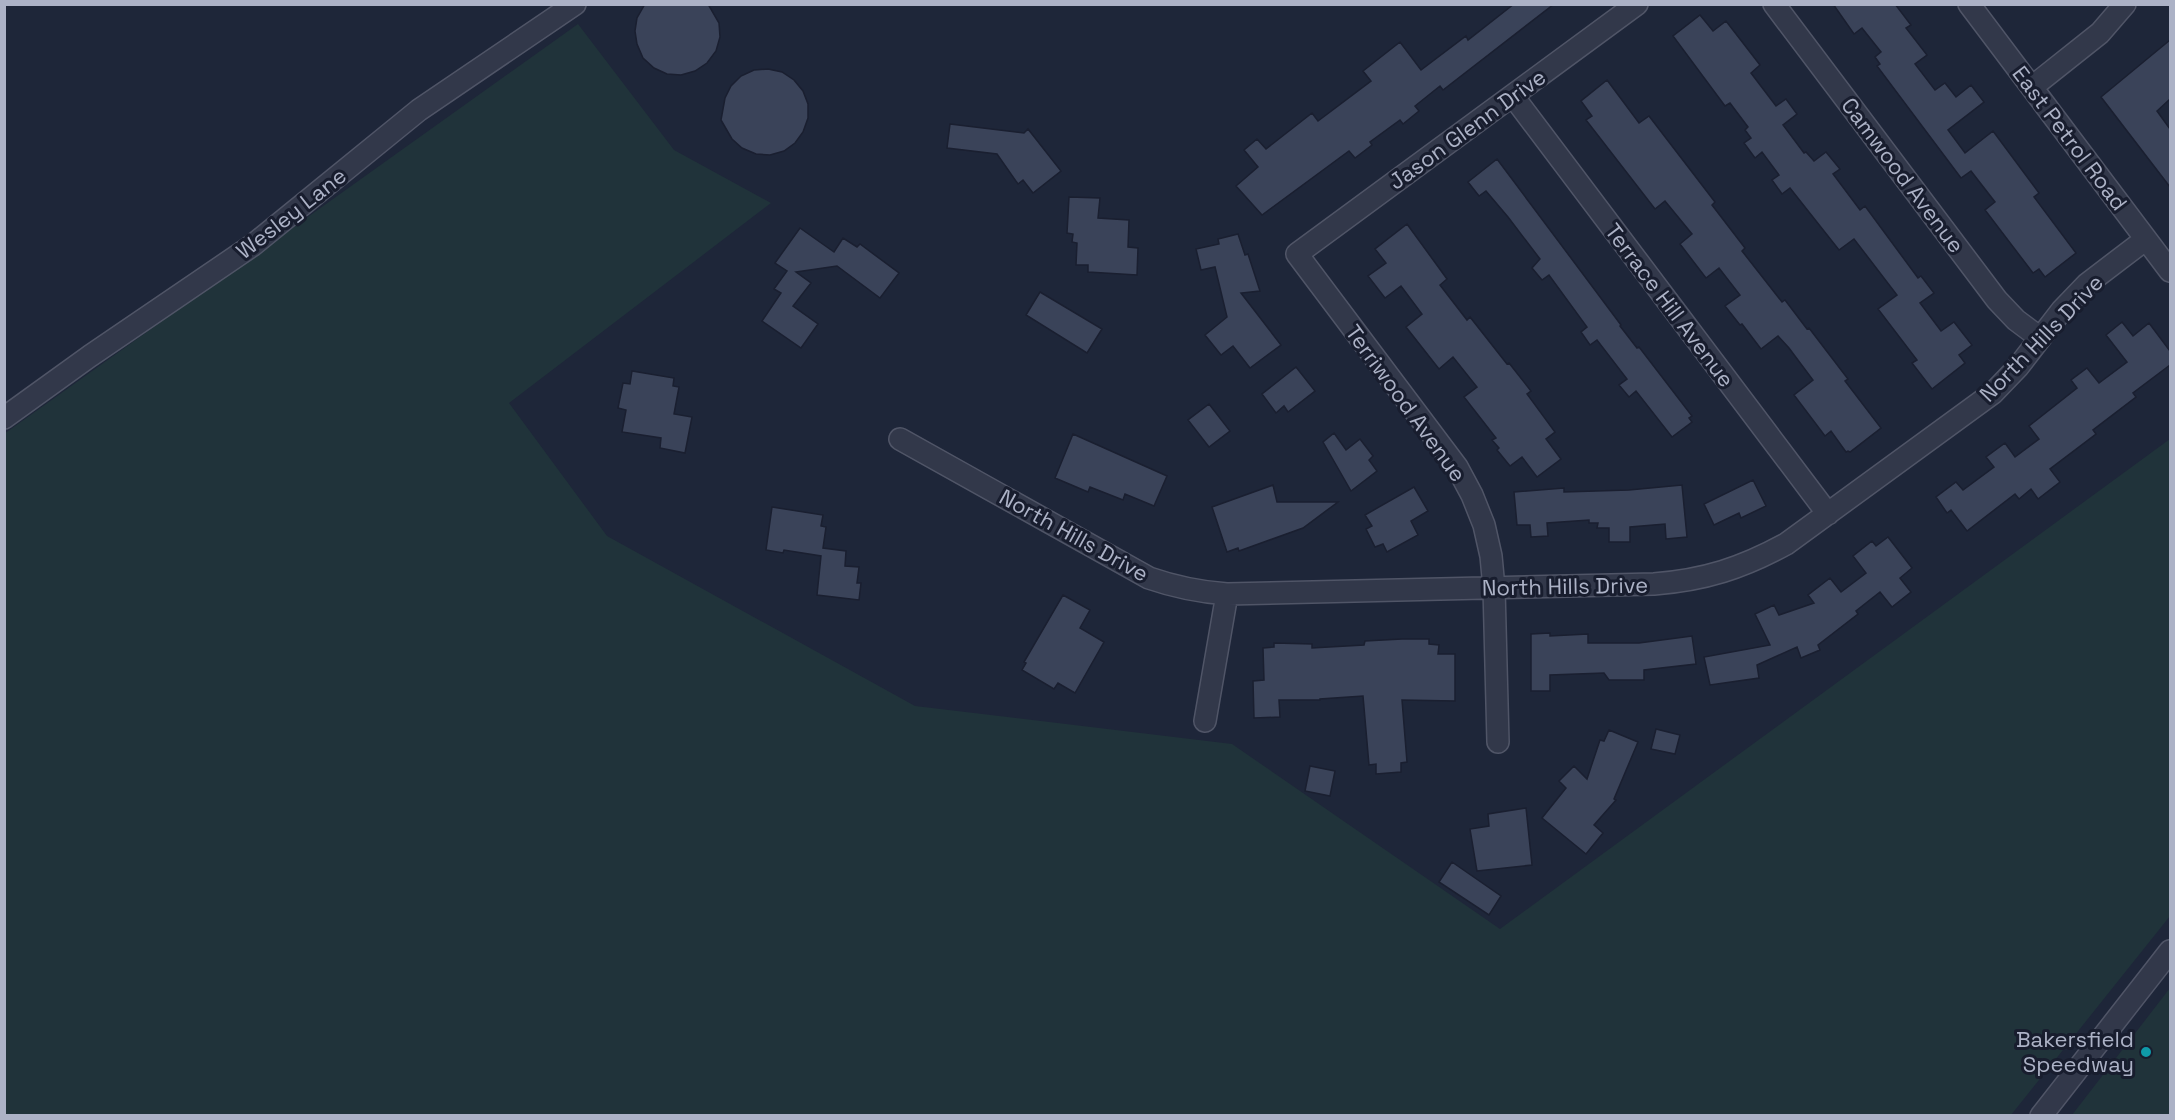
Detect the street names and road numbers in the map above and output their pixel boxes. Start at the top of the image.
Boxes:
street label: East Petrol Road [2006,60,2134,216]
street label: Jason Glenn Drive [1383,63,1551,195]
street label: Camwood Avenue [1835,92,1971,258]
street label: Wesley Lane [230,161,352,265]
street label: Terrace Hill Avenue [1599,218,1741,392]
street label: North Hills Drive [1973,268,2109,408]
street label: Terriwood Avenue [1340,319,1472,487]
street label: North Hills Drive [994,482,1154,588]
street label: North Hills Drive [1482,571,1648,601]

